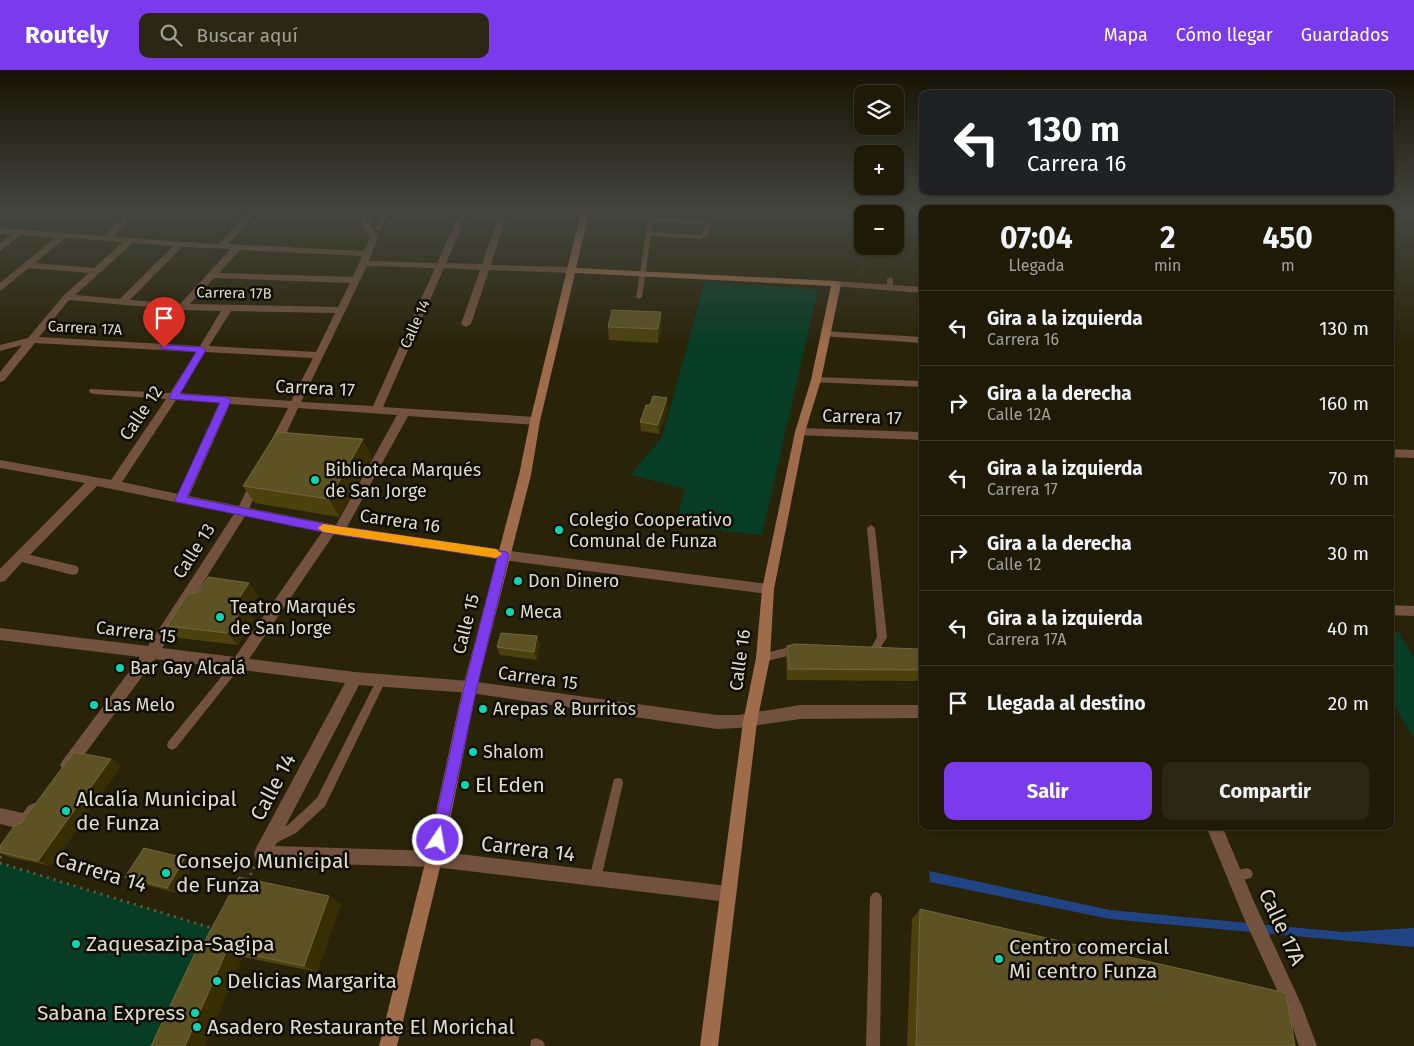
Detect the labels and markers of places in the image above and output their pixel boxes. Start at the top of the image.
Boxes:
pin [143,297,185,348]
place label: Biblioteca Marqués de San Jorge [325,459,481,502]
marker: Biblioteca Marqués de San Jorge [309,474,321,486]
place label: Colegio Cooperativo Comunal de Funza [569,509,732,552]
marker: Colegio Cooperativo Comunal de Funza [553,524,565,536]
place label: Don Dinero [528,570,619,592]
marker: Don Dinero [512,575,524,587]
place label: Teatro Marqués de San Jorge [230,596,356,639]
place label: Meca [520,601,562,623]
marker: Meca [504,606,516,618]
marker: Teatro Marqués de San Jorge [214,611,226,623]
place label: Bar Gay Alcalá [130,657,245,679]
marker: Bar Gay Alcalá [114,662,126,674]
place label: Las Melo [104,694,175,716]
place label: Arepas & Burritos [493,698,636,720]
marker: Las Melo [88,699,100,711]
marker: Arepas & Burritos [477,703,489,715]
place label: Shalom [483,741,544,763]
marker: Shalom [467,746,479,758]
place label: El Eden [475,772,545,798]
marker: El Eden [459,779,471,791]
place label: Alcalía Municipal de Funza [76,786,237,836]
marker: Alcalía Municipal de Funza [60,805,72,817]
place label: Consejo Municipal de Funza [176,848,349,898]
marker: Consejo Municipal de Funza [160,867,172,879]
place label: Zaquesazipa-Sagipa [86,931,275,957]
place label: Centro comercial Mi centro Funza [1009,934,1169,984]
marker: Zaquesazipa-Sagipa [70,938,82,950]
marker: Centro comercial Mi centro Funza [993,953,1005,965]
place label: Delicias Margarita [227,968,397,994]
marker: Delicias Margarita [211,975,223,987]
place label: Sabana Express [37,1000,185,1026]
marker: Sabana Express [189,1007,201,1019]
place label: Asadero Restaurante El Morichal [207,1014,515,1040]
marker: Asadero Restaurante El Morichal [191,1021,203,1033]

